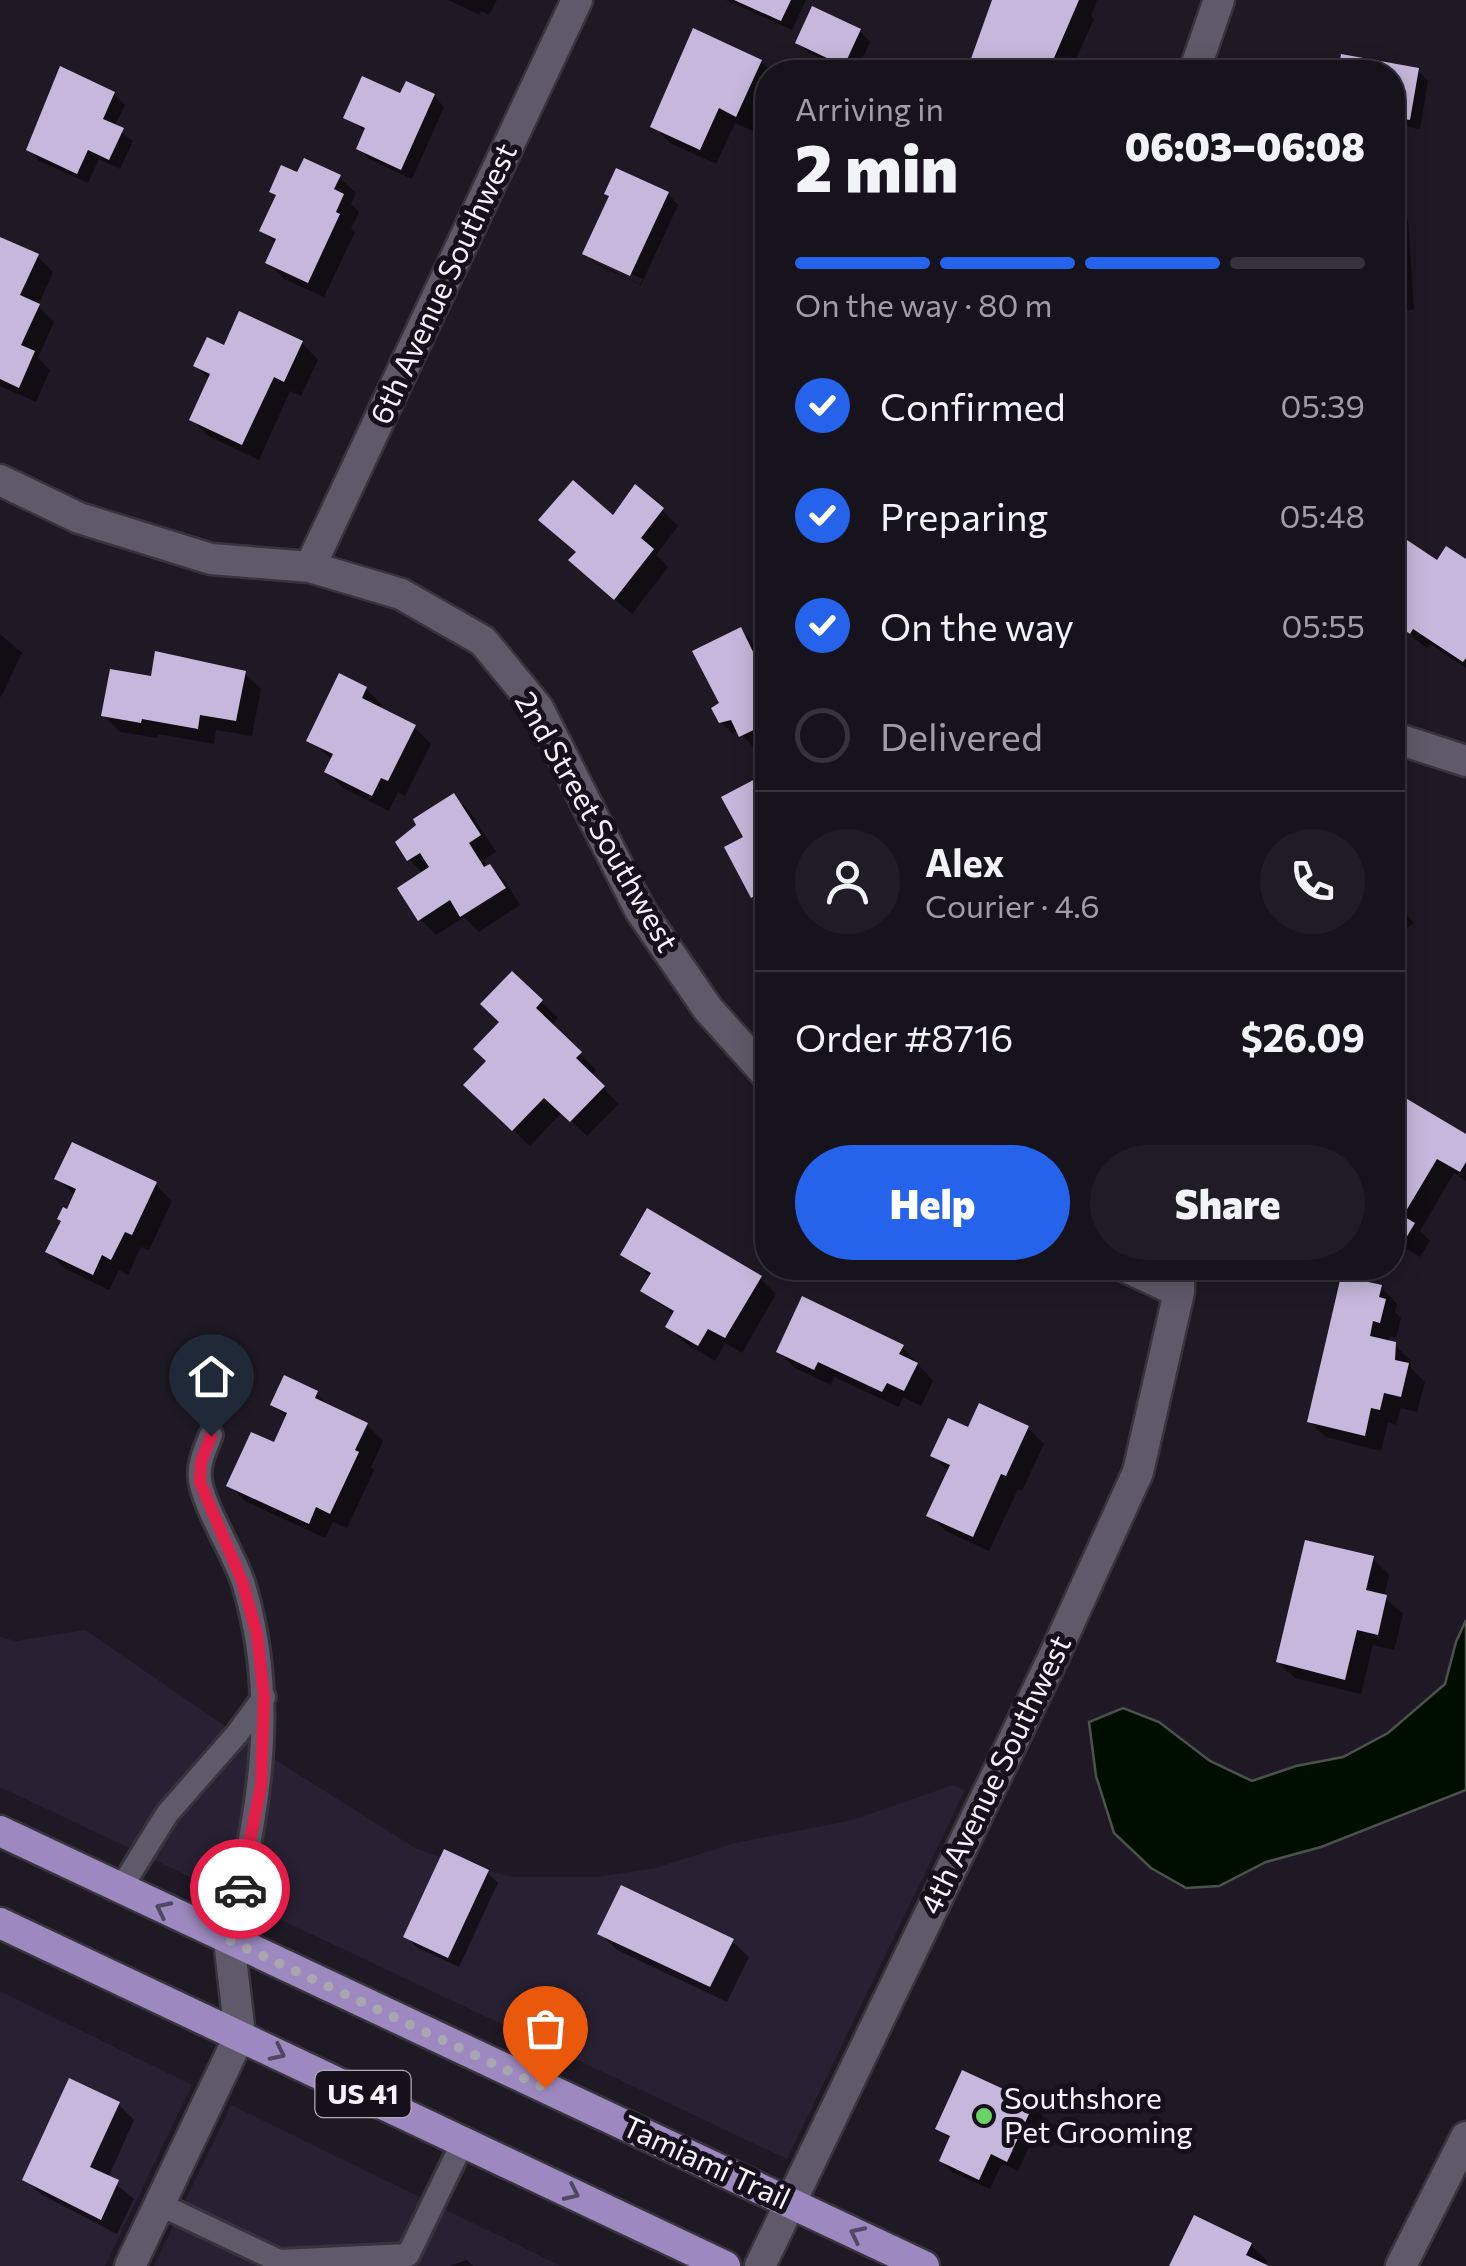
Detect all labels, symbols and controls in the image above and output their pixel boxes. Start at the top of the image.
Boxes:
text: Arriving in [795,88,944,128]
text: 06:03–06:08 [1125,122,1365,169]
text: 2 min [795,126,958,205]
street label: 6th Avenue Southwest [360,137,523,429]
text: On the way · 80 m [795,284,1052,324]
icon: check [795,378,850,433]
text: Confirmed [880,382,1066,429]
text: 05:39 [1281,385,1365,425]
icon: check [795,488,850,543]
text: Preparing [880,492,1048,539]
text: 05:48 [1280,495,1365,535]
icon: check [795,598,850,653]
text: On the way [880,602,1074,649]
text: 05:55 [1281,605,1365,645]
street label: 2nd Street Southwest [509,684,688,957]
text: Delivered [880,712,1043,759]
button: person [795,829,900,934]
button: phone [1260,829,1365,934]
text: Alex [925,838,1004,885]
text: Courier · 4.6 [925,885,1100,925]
text: Order #8716 [795,1013,1013,1060]
text: $26.09 [1241,1013,1365,1060]
button: Help [795,1145,1070,1260]
button: Share [1090,1145,1365,1260]
pin [169,1334,254,1437]
icon: home [184,1349,239,1404]
street label: 4th Avenue Southwest [910,1628,1077,1919]
courier [190,1839,290,1939]
icon: car [213,1862,268,1917]
one-way arrow [156,1901,174,1921]
pin [503,1986,588,2089]
icon: bag [518,2001,573,2056]
one-way arrow [268,2041,286,2061]
road number: US 41 [316,2071,410,2117]
place label: Southshore Pet Grooming [1004,2078,1193,2149]
marker: Southshore Pet Grooming [973,2105,995,2127]
street label: Tamiami Trail [617,2106,797,2216]
one-way arrow [562,2181,580,2201]
one-way arrow [849,2226,867,2246]

